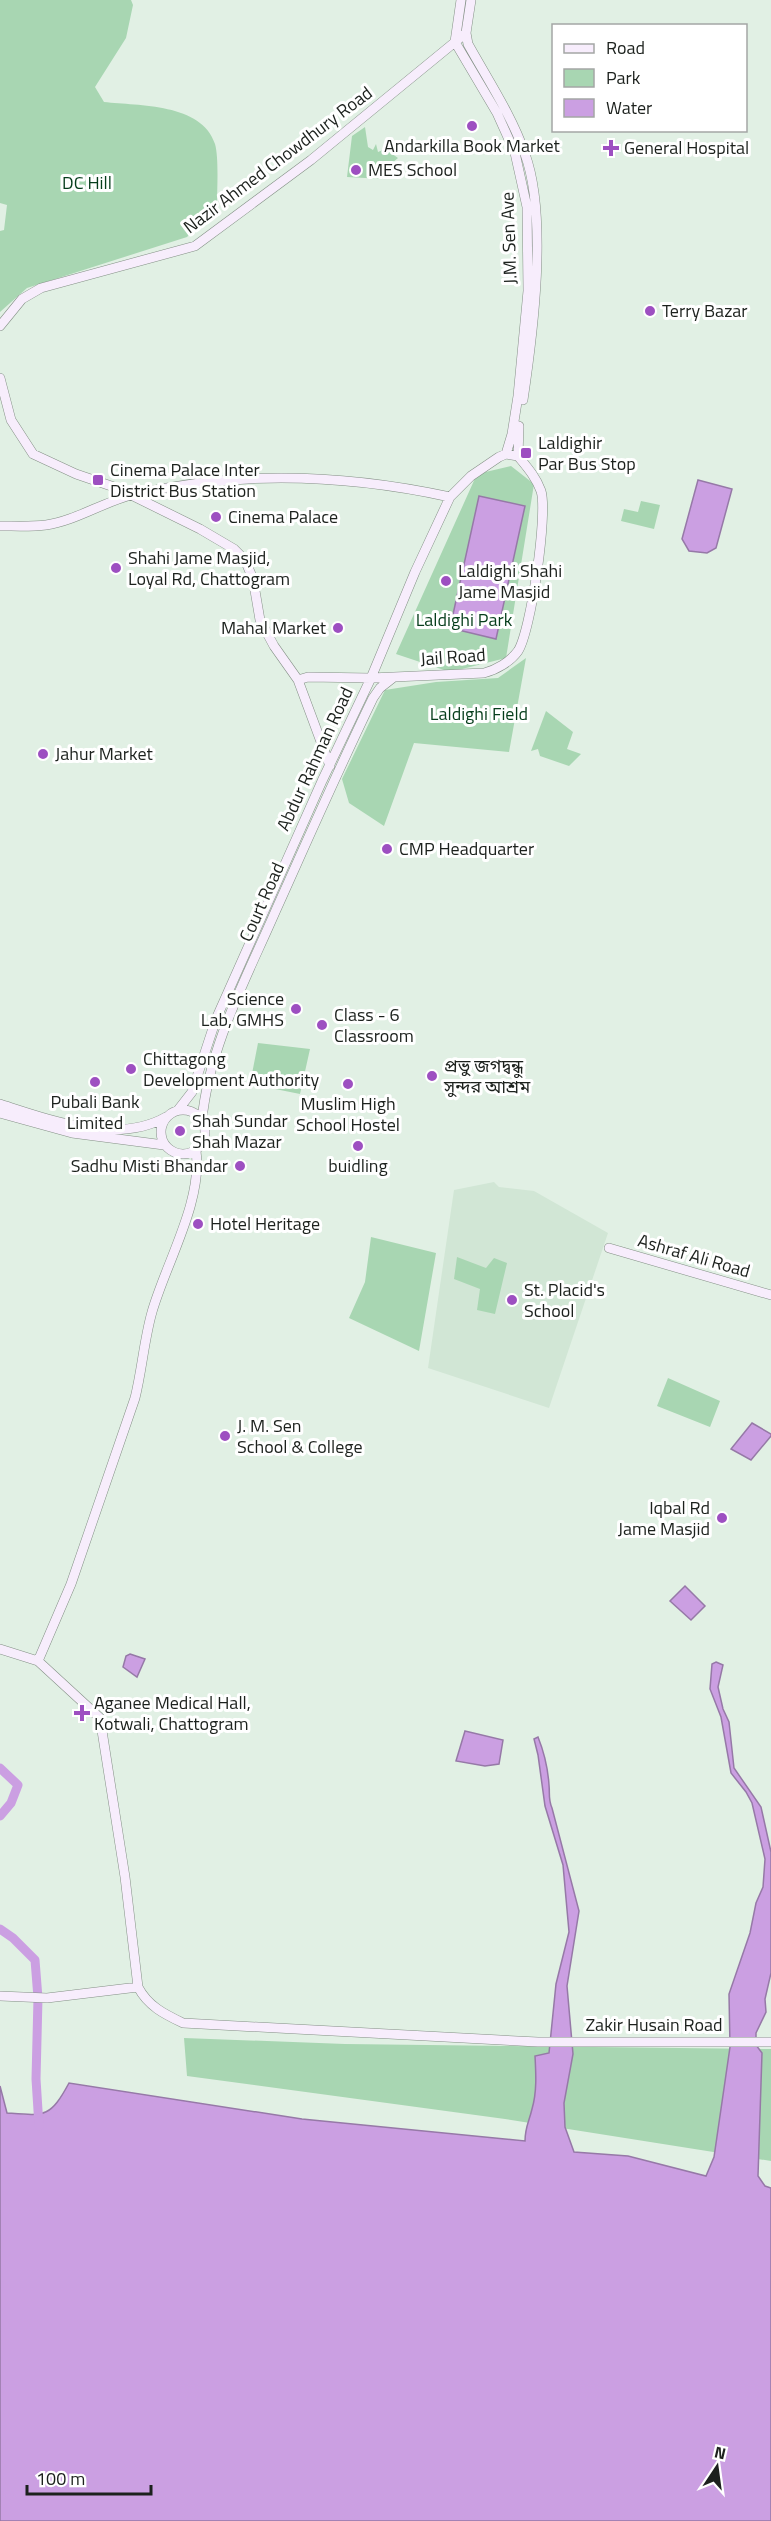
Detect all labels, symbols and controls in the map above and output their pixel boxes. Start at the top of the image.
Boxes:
legend [552,24,747,132]
text: Road [606,34,645,61]
text: Park [606,64,641,91]
street label: Nazir Ahmed Chowdhury Road [177,79,378,240]
text: Water [606,94,652,121]
marker: Andarkilla Book Market [465,119,479,133]
place label: Andarkilla Book Market [384,132,561,159]
place label: General Hospital [624,134,749,161]
marker: General Hospital [602,139,620,157]
place label: MES School [368,156,457,183]
marker: MES School [349,163,363,177]
park label: DC Hill [62,169,112,196]
street label: J.M. Sen Ave [493,191,524,285]
place label: Terry Bazar [662,297,748,324]
marker: Terry Bazar [643,304,657,318]
place label: Laldighir Par Bus Stop [538,429,636,477]
marker: Laldighir Par Bus Stop [519,446,533,460]
place label: Cinema Palace Inter District Bus Station [110,456,260,504]
marker: Cinema Palace Inter District Bus Station [91,473,105,487]
place label: Cinema Palace [228,503,338,530]
marker: Cinema Palace [209,510,223,524]
place label: Shahi Jame Masjid, Loyal Rd, Chattogram [128,544,290,592]
place label: Laldighi Shahi Jame Masjid [458,557,562,605]
marker: Shahi Jame Masjid, Loyal Rd, Chattogram [109,561,123,575]
marker: Laldighi Shahi Jame Masjid [439,574,453,588]
park label: Laldighi Park [416,606,513,633]
place label: Mahal Market [221,614,327,641]
marker: Mahal Market [331,621,345,635]
street label: Jail Road [419,641,486,672]
street label: Abdur Rahman Road [269,682,360,835]
park label: Laldighi Field [430,700,528,727]
place label: Jahur Market [55,740,153,767]
marker: Jahur Market [36,747,50,761]
place label: CMP Headquarter [399,835,534,862]
marker: CMP Headquarter [380,842,394,856]
street label: Court Road [232,858,291,946]
place label: Science Lab, GMHS [201,985,284,1033]
place label: Class - 6 Classroom [334,1001,414,1049]
marker: Science Lab, GMHS [289,1002,303,1016]
marker: Class - 6 Classroom [315,1018,329,1032]
place label: Chittagong Development Authority [143,1045,320,1093]
place label: প্রভু জগদ্বন্ধু সুন্দর আশ্রম [443,1052,531,1100]
marker: Chittagong Development Authority [124,1062,138,1076]
marker: প্রভু জগদ্বন্ধু সুন্দর আশ্রম [425,1069,439,1083]
marker: Pubali Bank Limited [88,1075,102,1089]
marker: Muslim High School Hostel [341,1077,355,1091]
place label: Pubali Bank Limited [50,1088,140,1136]
place label: Muslim High School Hostel [296,1090,400,1138]
place label: Shah Sundar Shah Mazar [192,1107,288,1155]
marker: Shah Sundar Shah Mazar [173,1124,187,1138]
marker: buidling [351,1139,365,1153]
place label: Sadhu Misti Bhandar [71,1152,228,1179]
place label: buidling [328,1152,388,1179]
marker: Sadhu Misti Bhandar [233,1159,247,1173]
place label: Hotel Heritage [210,1210,320,1237]
marker: Hotel Heritage [191,1217,205,1231]
street label: Ashraf Ali Road [635,1227,753,1284]
place label: St. Placid's School [524,1276,605,1324]
marker: St. Placid's School [505,1293,519,1307]
place label: J. M. Sen School & College [237,1412,363,1460]
marker: J. M. Sen School & College [218,1429,232,1443]
place label: Iqbal Rd Jame Masjid [618,1494,710,1542]
marker: Iqbal Rd Jame Masjid [715,1511,729,1525]
place label: Aganee Medical Hall, Kotwali, Chattogram [94,1689,251,1737]
marker: Aganee Medical Hall, Kotwali, Chattogram [75,1706,89,1720]
street label: Zakir Husain Road [585,2011,723,2038]
north arrow [687,2437,747,2497]
text: N [712,2439,728,2465]
scale bar [27,2458,152,2496]
text: 100 m [36,2465,85,2492]

